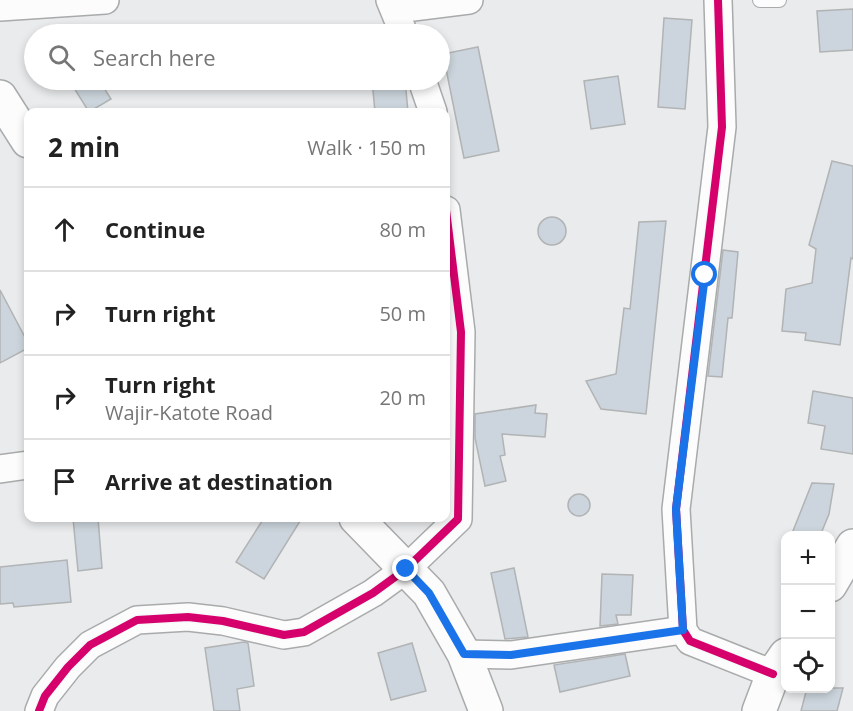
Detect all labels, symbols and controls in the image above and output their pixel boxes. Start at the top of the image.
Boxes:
search box [24,24,450,90]
icon: search [45,41,78,74]
text: Search here [93,42,216,72]
text: 2 min [48,129,120,165]
text: Walk · 150 m [307,134,426,161]
icon: ahead [48,213,81,246]
text: Continue [105,214,205,244]
text: 80 m [379,216,426,243]
route start [691,261,717,287]
icon: right [48,297,81,330]
text: Turn right [105,298,216,328]
text: 50 m [379,300,426,327]
text: Turn right [105,369,216,399]
icon: right [48,381,81,414]
text: 20 m [379,384,426,411]
text: Wajir-Katote Road [105,399,273,426]
icon: arrive [48,465,81,498]
text: Arrive at destination [105,466,333,496]
map controls [781,531,835,693]
button: + [781,531,835,585]
route end [392,555,418,581]
button: − [781,585,835,639]
button: locate [781,639,835,693]

